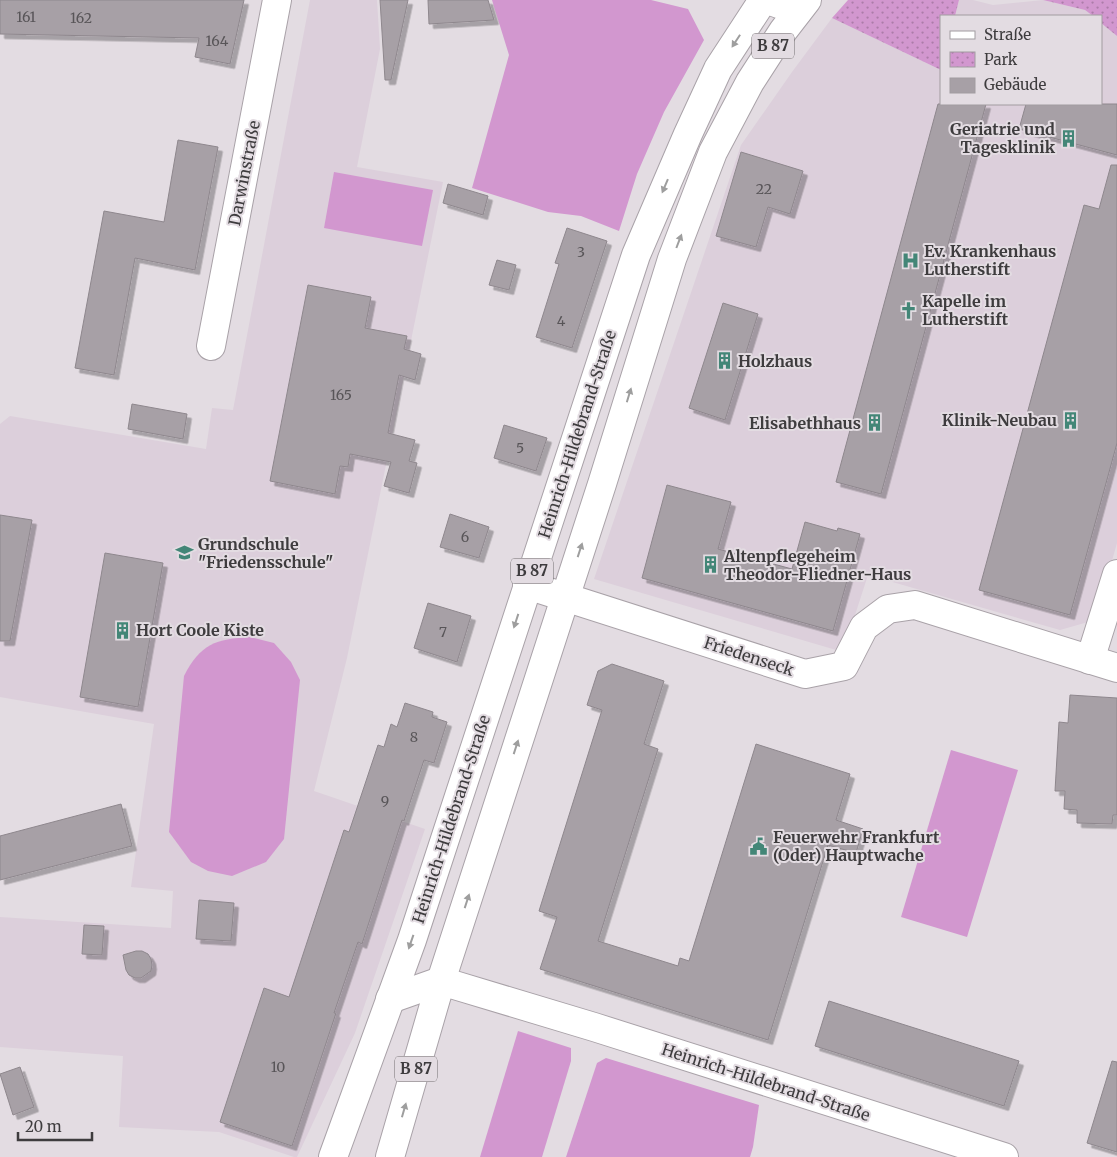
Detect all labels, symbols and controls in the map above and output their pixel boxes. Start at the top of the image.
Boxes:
house number: 161 [16,8,36,26]
house number: 162 [70,9,92,27]
legend [940,15,1102,105]
text: Straße [984,25,1031,44]
house number: 164 [206,32,229,50]
one-way arrow [732,34,741,47]
road number: B 87 [752,34,794,58]
text: Park [984,50,1018,69]
text: Gebäude [984,75,1047,94]
street label: Darwinstraße [224,119,264,227]
place label: Geriatrie und Tagesklinik [950,119,1056,157]
building icon: Geriatrie und Tagesklinik [1059,128,1079,148]
one-way arrow [661,179,669,193]
house number: 22 [756,180,772,198]
one-way arrow [675,233,683,248]
place label: Ev. Krankenhaus Lutherstift [924,241,1056,279]
house number: 3 [577,243,585,261]
hospital icon: Ev. Krankenhaus Lutherstift [900,250,920,270]
place label: Kapelle im Lutherstift [922,291,1009,329]
church icon: Kapelle im Lutherstift [898,300,918,320]
house number: 4 [557,312,566,330]
street label: Heinrich-Hildebrand-Straße [534,327,620,541]
building icon: Holzhaus [714,351,734,371]
place label: Holzhaus [738,351,812,371]
house number: 165 [330,386,352,404]
one-way arrow [626,388,634,403]
place label: Klinik-Neubau [942,410,1057,430]
building icon: Klinik-Neubau [1061,410,1081,430]
place label: Elisabethhaus [749,413,861,433]
building icon: Elisabethhaus [865,413,885,433]
house number: 5 [516,439,524,457]
house number: 6 [461,528,469,546]
place label: Grundschule "Friedensschule" [198,534,333,572]
school or university icon: Grundschule "Friedensschule" [174,543,194,563]
one-way arrow [577,543,584,558]
place label: Altenpflegeheim Theodor-Fliedner-Haus [723,546,911,584]
building icon: Altenpflegeheim Theodor-Fliedner-Haus [700,555,720,575]
road number: B 87 [511,558,553,584]
one-way arrow [511,614,519,629]
building icon: Hort Coole Kiste [112,620,132,640]
place label: Hort Coole Kiste [136,620,264,640]
house number: 7 [439,623,447,641]
street label: Friedenseck [701,632,797,680]
street label: Heinrich-Hildebrand-Straße [408,712,494,926]
house number: 8 [410,728,418,746]
one-way arrow [513,739,520,754]
house number: 9 [381,792,389,810]
place label: Feuerwehr Frankfurt (Oder) Hauptwache [773,827,940,865]
public building icon: Feuerwehr Frankfurt (Oder) Hauptwache [749,836,769,856]
one-way arrow [463,894,471,909]
one-way arrow [407,935,415,950]
street label: Heinrich-Hildebrand-Straße [659,1039,873,1125]
road number: B 87 [395,1056,437,1082]
house number: 10 [271,1058,285,1076]
one-way arrow [400,1103,408,1118]
scale bar [18,1110,91,1142]
text: 20 m [25,1117,62,1136]

